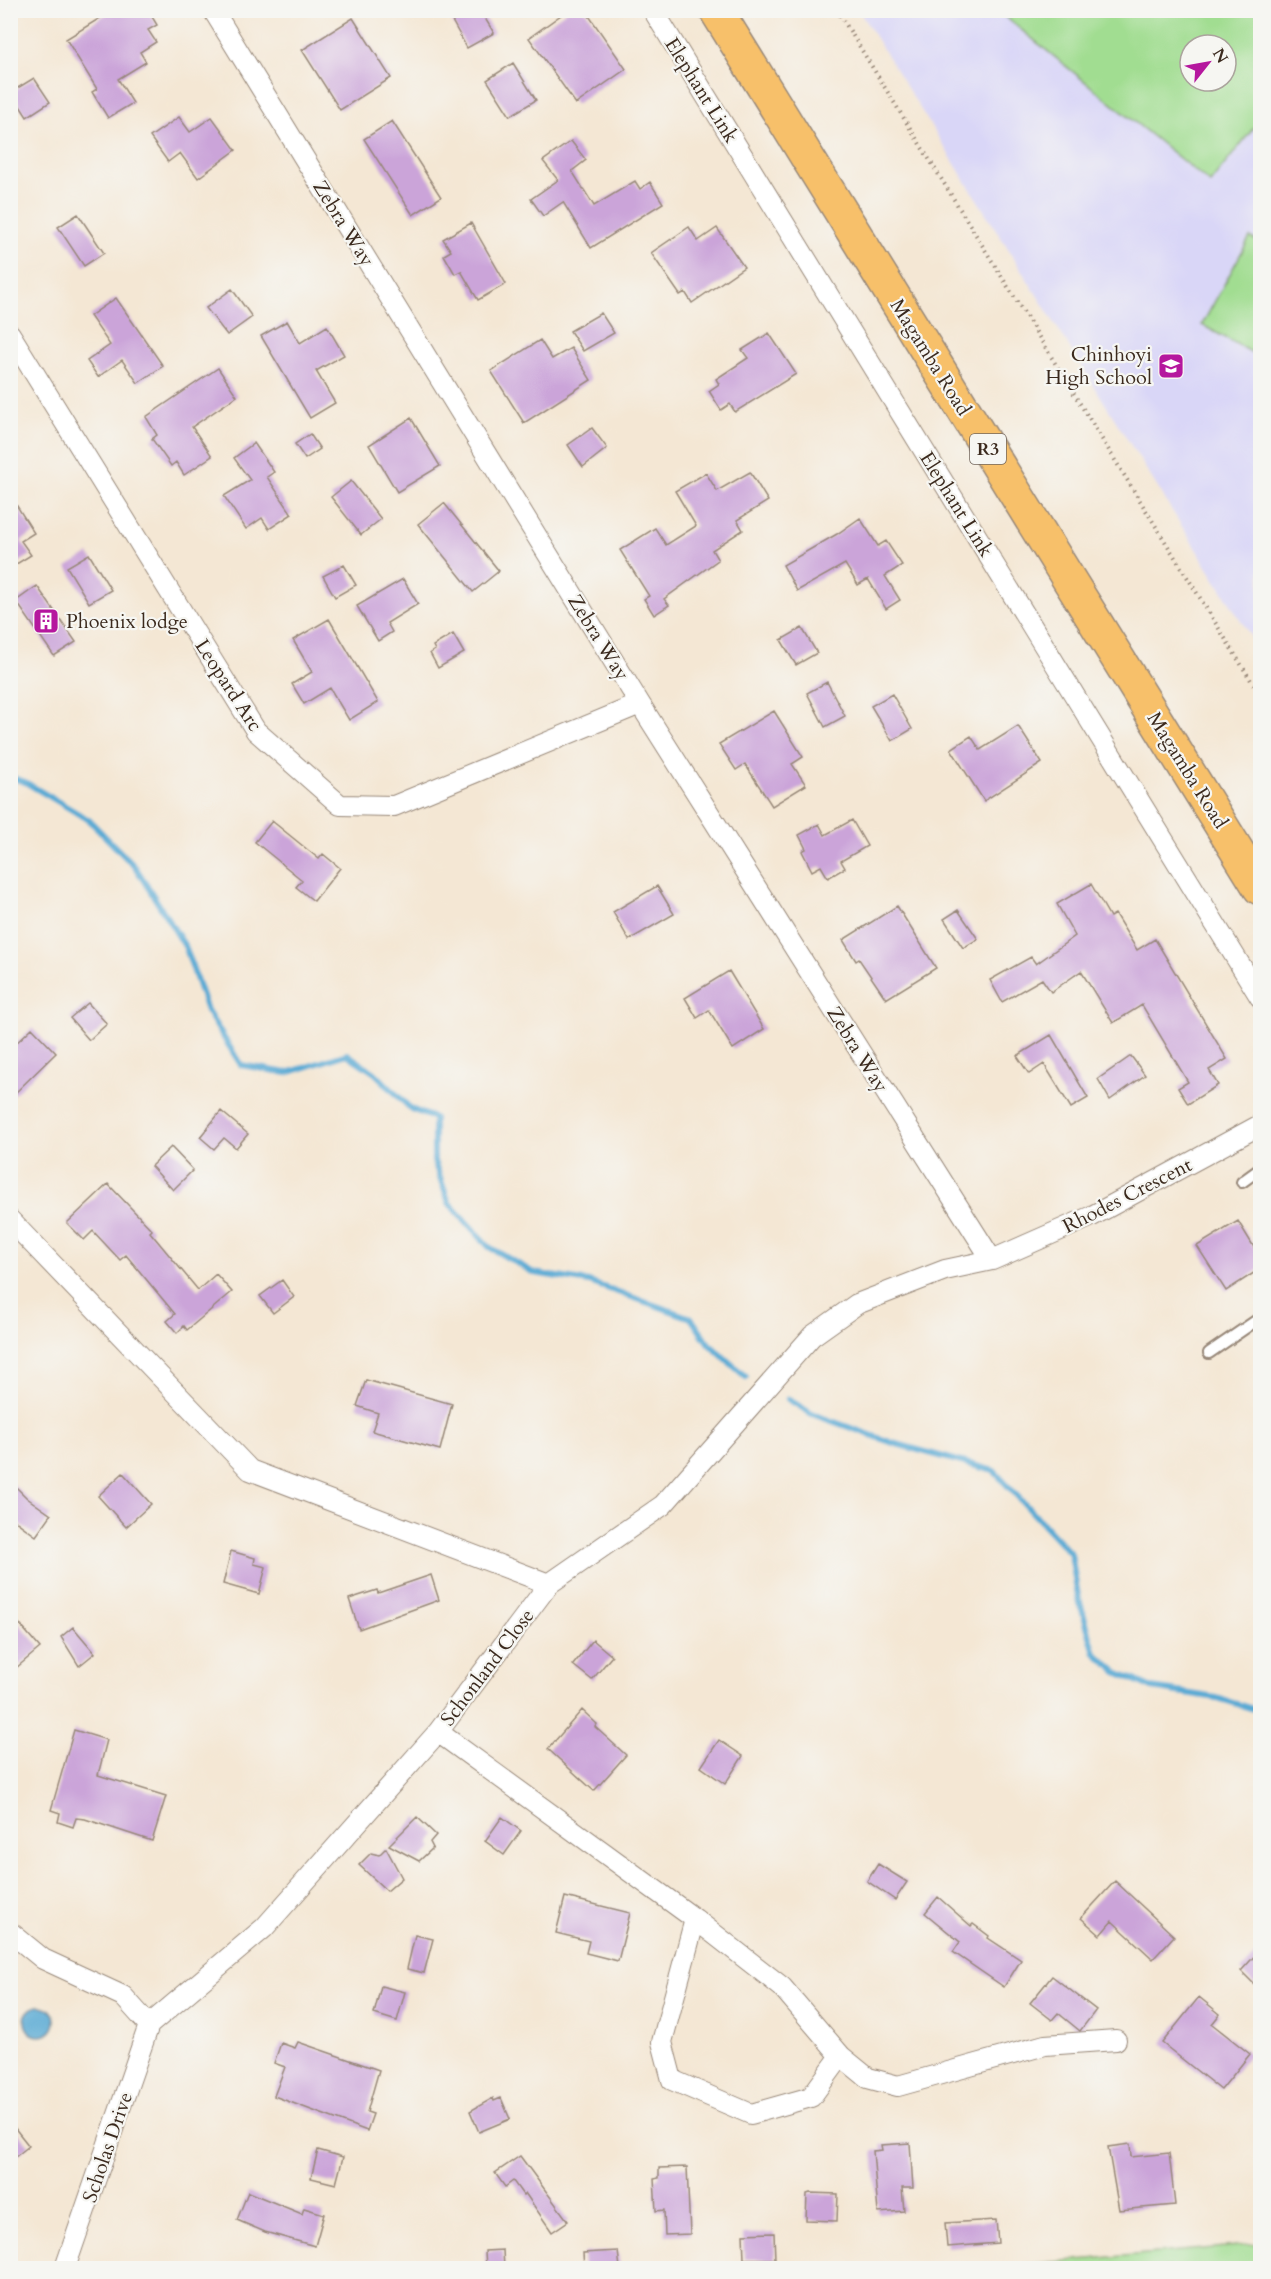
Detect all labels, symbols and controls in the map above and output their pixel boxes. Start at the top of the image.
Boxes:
street label: Elephant Link [658,32,745,148]
north arrow [1178,33,1238,93]
text: N [1207,44,1233,68]
street label: Zebra Way [307,175,381,272]
street label: Magamba Road [884,294,977,421]
place label: Chinhoyi High School [1045,341,1152,391]
school or university icon: Chinhoyi High School [1156,351,1186,381]
road number: R3 [970,434,1006,464]
street label: Elephant Link [913,446,1000,562]
street label: Zebra Way [562,589,636,686]
building icon: Phoenix lodge [31,606,61,636]
place label: Phoenix lodge [66,608,188,635]
street label: Leopard Arc [189,634,269,737]
street label: Magamba Road [1141,707,1234,834]
street label: Zebra Way [821,1001,895,1098]
street label: Rhodes Crescent [1058,1151,1197,1240]
street label: Schonland Close [434,1603,540,1731]
street label: Scholas Drive [76,2088,139,2206]

